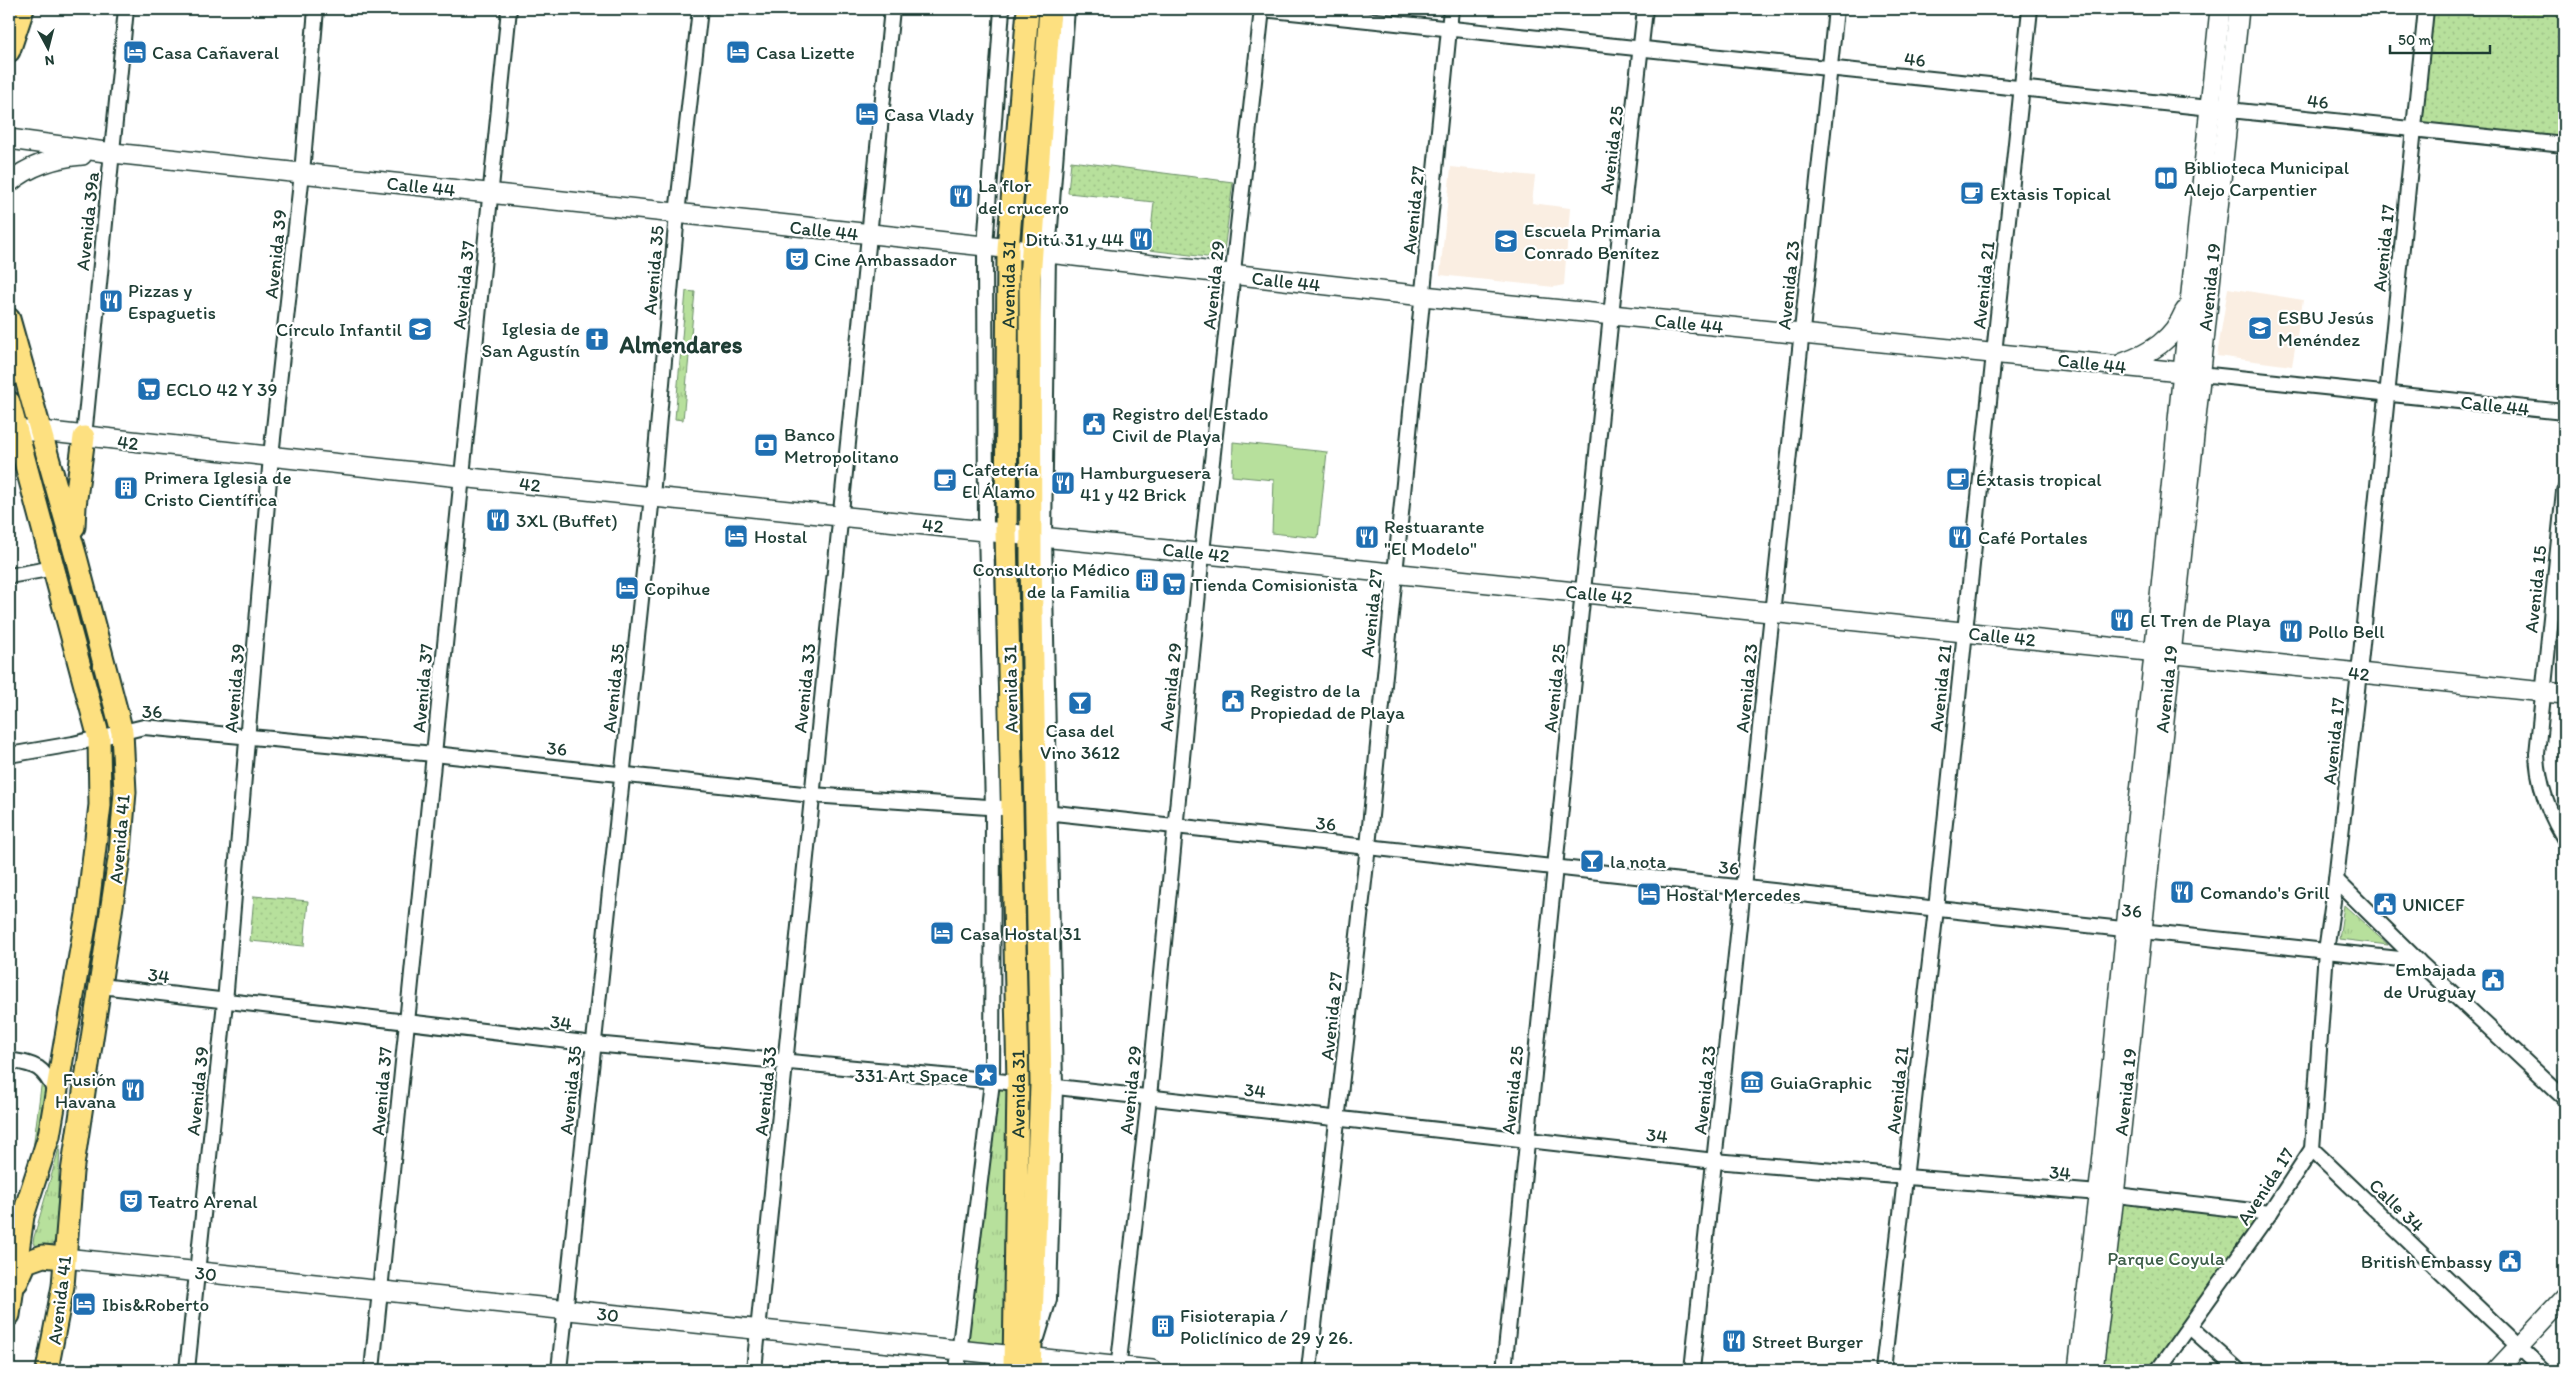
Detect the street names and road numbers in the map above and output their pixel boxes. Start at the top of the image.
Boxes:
street label: 46 [1903,47,1927,72]
street label: 46 [2306,89,2330,114]
street label: Avenida 25 [1595,104,1628,196]
street label: Avenida 27 [1397,165,1430,255]
street label: Avenida 39a [71,170,104,272]
street label: Calle 44 [385,171,456,202]
street label: Avenida 17 [2367,203,2400,293]
street label: Avenida 39 [259,208,292,300]
street label: Calle 44 [788,215,859,246]
street label: Avenida 35 [638,224,669,316]
street label: Avenida 31 [996,239,1021,328]
street label: Avenida 23 [1772,239,1805,331]
street label: Avenida 37 [447,240,480,331]
street label: Avenida 29 [1197,240,1230,331]
street label: Avenida 21 [1967,240,2000,330]
street label: Avenida 19 [2193,242,2226,332]
street label: Calle 44 [1250,266,1321,297]
street label: Calle 44 [1653,308,1724,339]
street label: Calle 44 [2056,348,2127,379]
street label: Calle 44 [2459,390,2530,421]
street label: 42 [116,430,140,455]
street label: 42 [518,472,542,497]
street label: 42 [921,513,945,538]
street label: Calle 42 [1161,538,1231,567]
street label: Avenida 15 [2519,544,2552,634]
street label: Avenida 27 [1355,568,1388,658]
street label: Calle 42 [1564,580,1634,609]
street label: Calle 42 [1967,622,2037,651]
street label: Avenida 39 [219,642,250,734]
street label: Avenida 35 [597,642,630,734]
street label: Avenida 33 [788,642,821,734]
street label: Avenida 29 [1154,642,1187,733]
street label: Avenida 25 [1538,642,1571,734]
street label: Avenida 23 [1730,642,1763,734]
street label: Avenida 37 [407,643,438,733]
street label: Avenida 21 [1924,643,1957,733]
street label: Avenida 31 [998,644,1023,733]
street label: Avenida 19 [2150,644,2183,734]
street label: 42 [2347,661,2371,686]
street label: Avenida 17 [2317,696,2350,786]
street label: 36 [142,700,162,723]
street label: 36 [546,736,568,761]
street label: Avenida 41 [104,793,135,885]
street label: 36 [1315,811,1337,836]
street label: 36 [1718,855,1740,880]
street label: 36 [2121,898,2143,923]
street label: 34 [147,963,171,988]
street label: Avenida 27 [1315,971,1348,1061]
street label: 34 [549,1010,573,1035]
street label: Avenida 35 [554,1044,587,1136]
street label: Avenida 25 [1496,1044,1529,1136]
street label: Avenida 23 [1688,1044,1721,1136]
street label: Avenida 39 [181,1045,214,1137]
street label: Avenida 33 [749,1045,782,1137]
street label: Avenida 29 [1114,1045,1147,1136]
street label: Avenida 21 [1881,1045,1914,1135]
street label: Avenida 37 [366,1046,397,1136]
street label: Avenida 19 [2109,1047,2142,1137]
street label: Avenida 31 [1006,1049,1030,1138]
street label: 34 [1243,1078,1267,1103]
street label: 34 [1645,1123,1669,1148]
street label: Avenida 17 [2232,1143,2299,1229]
street label: 34 [2048,1160,2072,1185]
street label: Calle 34 [2364,1173,2429,1237]
street label: Avenida 41 [43,1254,76,1346]
street label: 30 [194,1261,218,1286]
street label: 30 [596,1302,620,1327]

